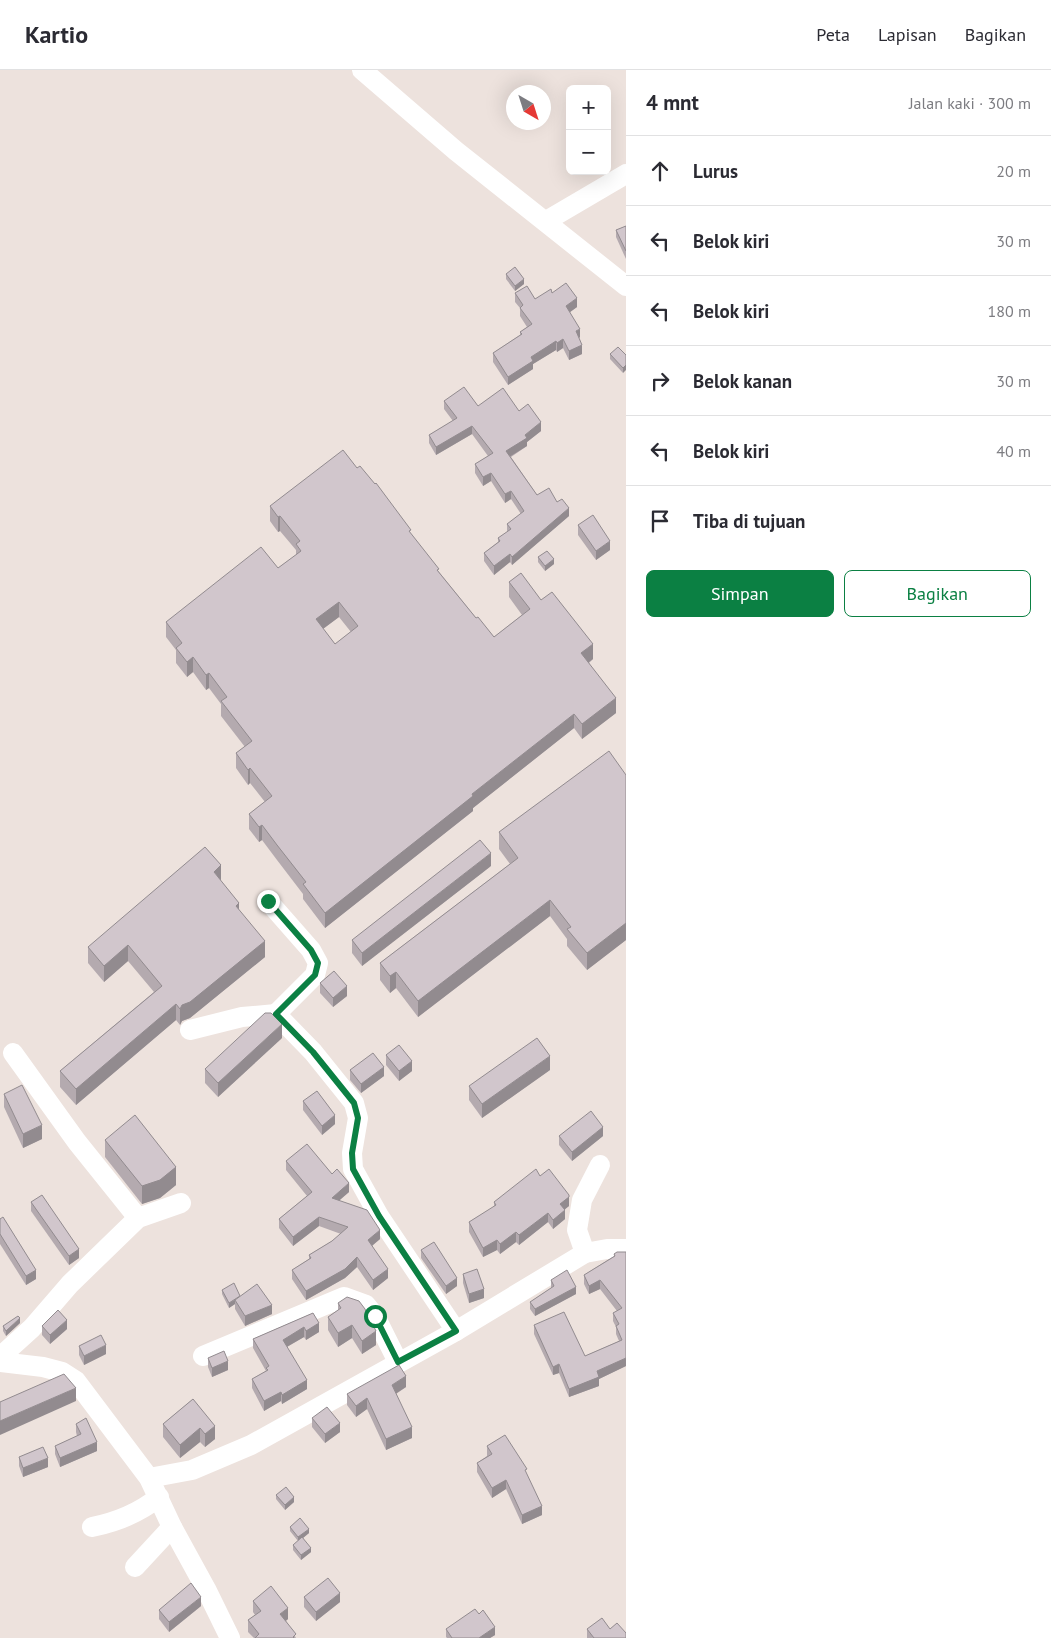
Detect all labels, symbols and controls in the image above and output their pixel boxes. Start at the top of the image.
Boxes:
text: Kartio [25,19,88,50]
text: Peta [816,23,850,46]
text: Lapisan [878,23,937,46]
text: Bagikan [965,23,1026,46]
north arrow [506,85,551,130]
map controls [566,85,611,175]
button: + [566,85,611,130]
text: 4 mnt [646,89,699,116]
text: Jalan kaki · 300 m [909,93,1031,113]
button: − [566,130,611,175]
icon: ahead [646,157,674,185]
text: Lurus [693,159,738,183]
text: 20 m [996,161,1031,181]
icon: left [646,227,674,255]
text: Belok kiri [693,229,769,253]
text: 30 m [996,231,1031,251]
icon: left [646,297,674,325]
text: Belok kiri [693,299,769,323]
text: 180 m [988,301,1031,321]
icon: right [646,367,674,395]
text: Belok kanan [693,369,792,393]
text: 30 m [996,371,1031,391]
icon: left [646,437,674,465]
text: Belok kiri [693,439,769,463]
text: 40 m [996,441,1031,461]
icon: arrive [646,507,674,535]
text: Tiba di tujuan [693,509,805,533]
button: Simpan [646,570,834,617]
button: Bagikan [844,570,1031,617]
route end [257,890,280,913]
route start [364,1305,387,1328]

